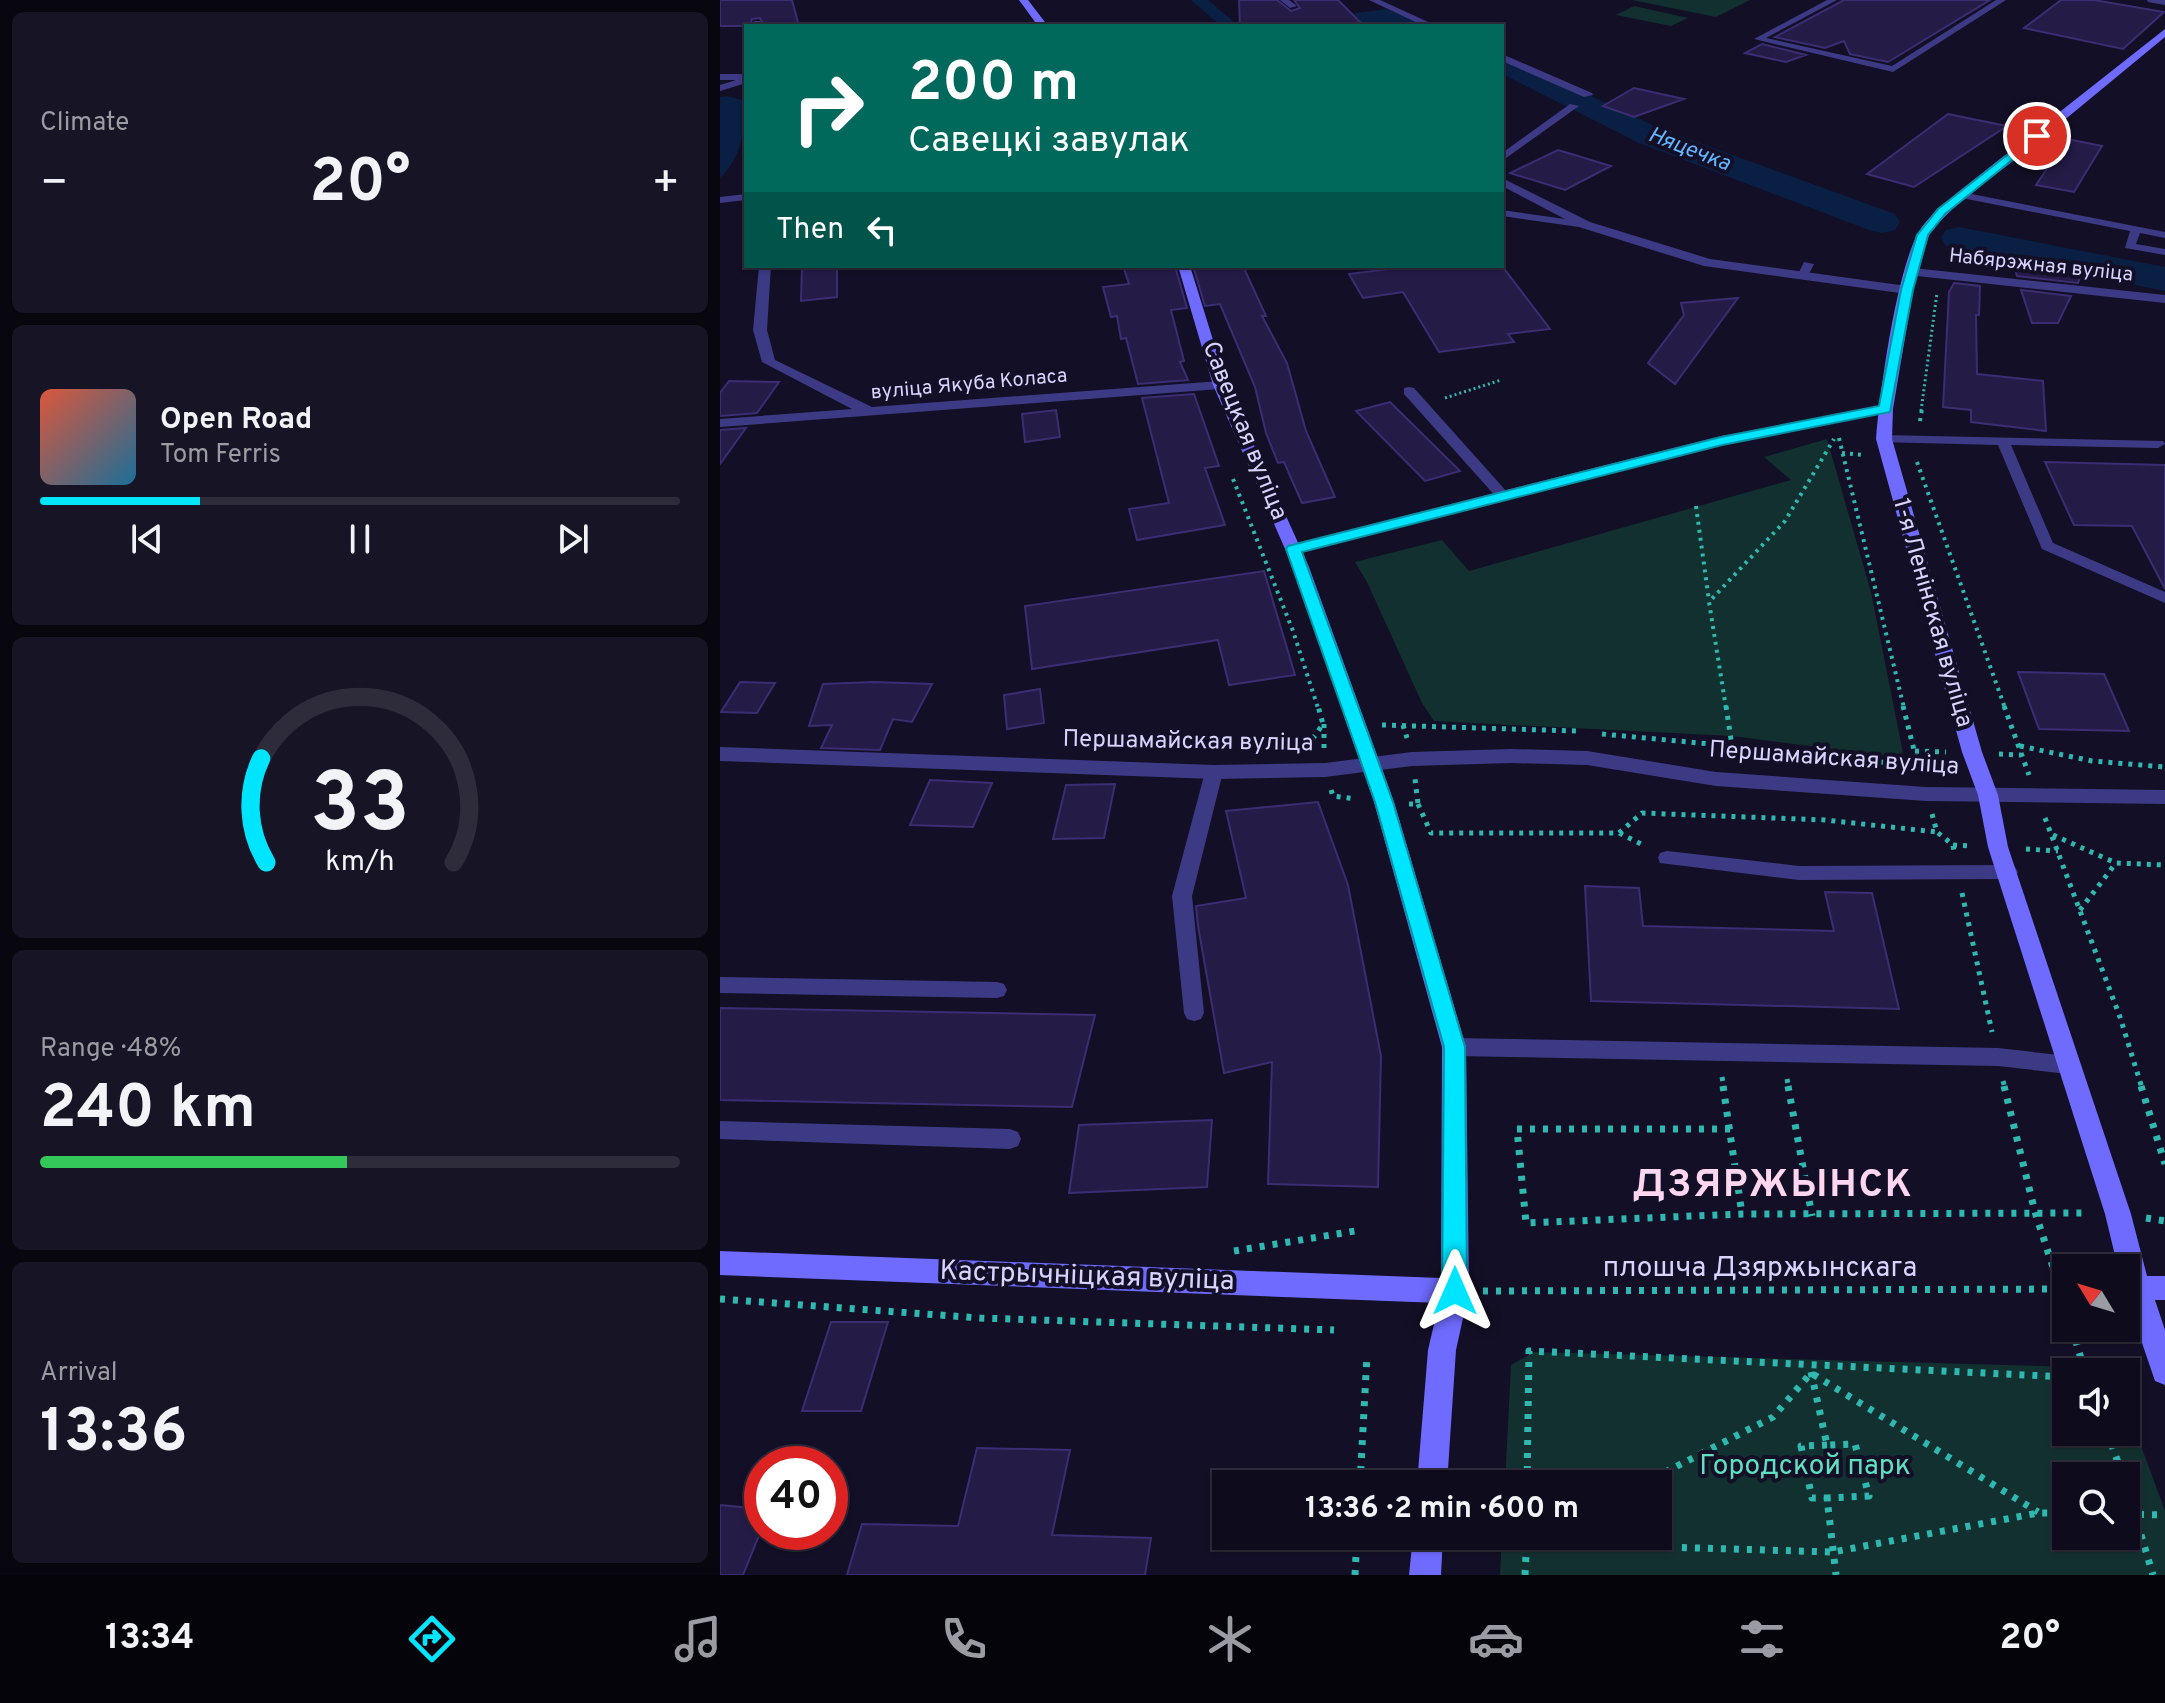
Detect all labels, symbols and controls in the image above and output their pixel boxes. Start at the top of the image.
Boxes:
text: 200 m [908,50,1079,120]
icon: right [776,56,880,160]
pin [2003,102,2071,170]
text: Climate [40,107,129,140]
icon: arrive [2015,114,2059,158]
text: Савецкі завулак [908,119,1190,165]
water label: Няцечка [1644,122,1735,178]
text: 20° [309,147,411,223]
text: − [40,157,68,213]
text: + [652,157,680,213]
icon: left [860,208,904,252]
text: Then [776,212,844,249]
street label: Набярэжная вуліца [1948,243,2134,289]
street label: Савецкая вуліца [1195,338,1293,524]
street label: вуліца Якуба Коласа [870,363,1068,407]
text: Open Road [160,402,312,439]
text: Tom Ferris [160,439,281,472]
street label: 1-я Ленінская вуліца [1885,495,1979,731]
icon: previous [125,517,169,561]
icon: pause [338,517,382,561]
icon: next [551,517,595,561]
street label: Першамайская вуліца [1062,725,1314,759]
street label: Першамайская вуліца [1708,735,1960,783]
text: 33 [310,756,410,861]
text: km/h [325,846,395,882]
text: Range · 48% [40,1033,181,1066]
text: 240 km [40,1073,256,1149]
district label: ДЗЯРЖЫНСК [1632,1162,1914,1211]
position arrow [1413,1249,1497,1333]
street label: плошча Дзяржынскага [1603,1251,1917,1287]
street label: Кастрычніцкая вуліца [939,1254,1235,1300]
north arrow [2052,1254,2140,1342]
map controls [2052,1254,2140,1550]
text: Arrival [40,1357,118,1390]
button: sound [2052,1358,2140,1446]
text: 13:36 [40,1397,187,1473]
speed limit sign: 40 [744,1446,848,1550]
park label: Городской парк [1699,1449,1911,1485]
button: search [2052,1462,2140,1550]
text: 13:36 · 2 min · 600 m [1305,1491,1579,1528]
icon: directions [404,1611,460,1667]
icon: music [670,1611,726,1667]
icon: phone [936,1611,992,1667]
icon: climate [1202,1611,1258,1667]
icon: car [1468,1611,1524,1667]
icon: filters [1734,1611,1790,1667]
text: 13:34 [105,1616,194,1662]
text: 20° [1999,1616,2060,1662]

